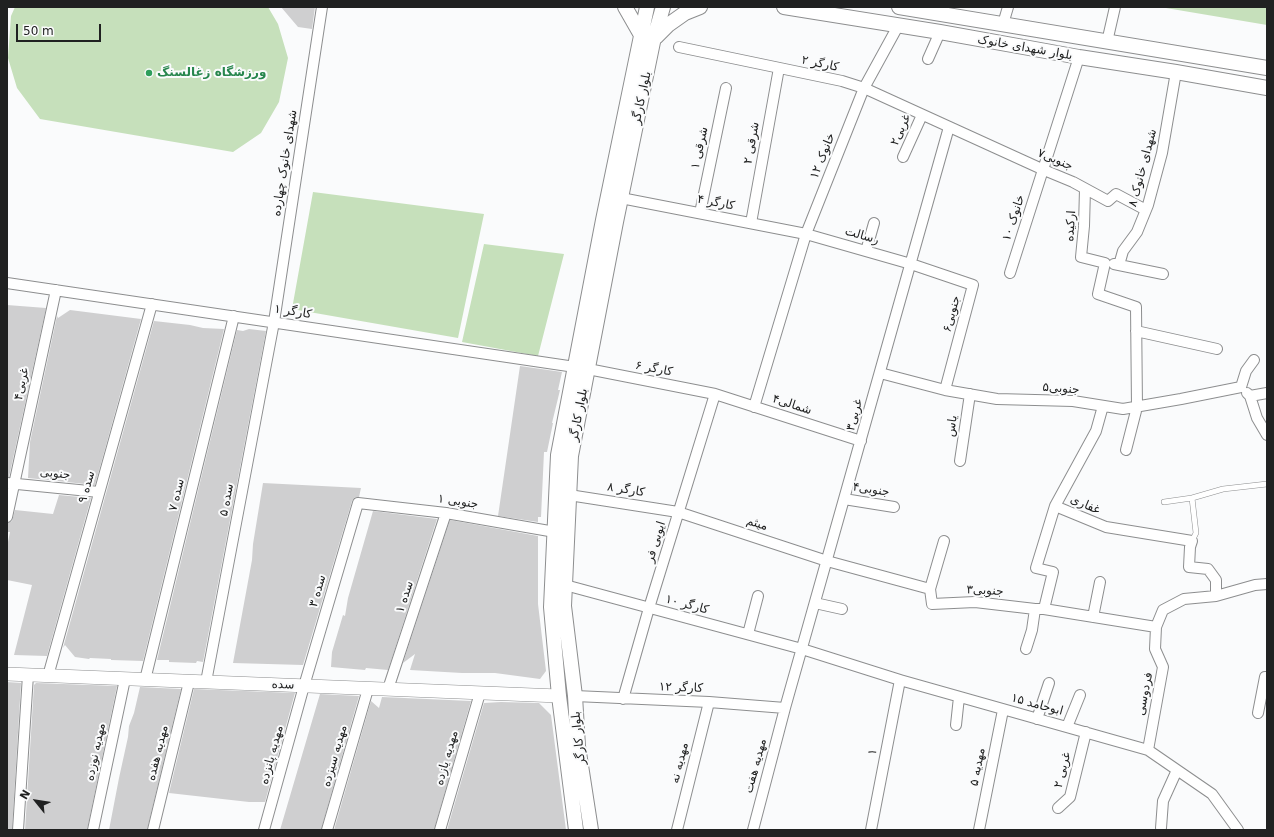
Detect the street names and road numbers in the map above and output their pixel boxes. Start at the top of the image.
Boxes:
street label: بلوار شهدای خانوک [976,33,1074,63]
street label: کارگر ۲ [800,53,840,75]
street label: بلوار کارگر [629,70,655,126]
street label: شهدای خانوک چهارده [269,109,301,217]
street label: غربی۲ [888,112,914,148]
street label: شرقی ۲ [741,121,763,165]
street label: شرقی ۱ [689,126,711,170]
street label: شهدای خانوک ۸ [1126,127,1160,209]
street label: خانوک ۱۲ [807,131,839,181]
street label: جنوبی۷ [1035,146,1075,174]
street label: کارگر ۴ [696,192,736,214]
street label: خانوک ۱۰ [1000,193,1028,243]
street label: ارکیده [1063,210,1079,242]
street label: رسالت [843,224,881,248]
street label: جنوبی۶ [940,294,964,334]
street label: کارگر ۱ [273,302,313,322]
street label: کارگر ۶ [634,358,674,380]
street label: غربی۴ [12,367,32,401]
street label: جنوبی۵ [1042,381,1080,397]
street label: بلوار کارگر [567,387,591,443]
street label: شمالی۴ [770,392,814,418]
street label: غربی۳ [844,397,866,433]
street label: یاس [943,414,961,438]
street label: جنوبی [39,465,71,483]
street label: سده ۹ [76,469,98,505]
street label: سده ۷ [166,477,188,513]
street label: کارگر ۸ [606,480,646,500]
street label: جنوبی۴ [852,480,890,500]
street label: سده ۵ [217,482,237,518]
street label: ۱ جنوبی [437,492,479,512]
street label: غفاری [1068,492,1102,518]
street label: میثم [744,514,770,534]
street label: ایوبی فر [643,520,669,564]
street label: سده ۳ [307,573,329,609]
street label: سده ۱ [393,579,417,615]
street label: جنوبی۳ [966,583,1004,599]
street label: کارگر ۱۰ [664,592,710,618]
street label: فردوسی [1134,671,1156,717]
street label: سده [271,677,295,693]
street label: کارگر ۱۲ [659,680,703,696]
street label: ابوحامد ۱۵ [1009,691,1065,719]
street label: بلوار کارگر [569,710,589,766]
street label: مهدیه نوزده [83,722,109,782]
street label: مهدیه سیزده [319,723,351,789]
street label: مهدیه هفده [144,724,172,782]
street label: مهدیه پانزده [257,724,287,786]
street label: مهدیه یازده [432,729,462,787]
street label: مهدیه هفت [742,737,770,795]
street label: مهدیه نه [668,741,692,785]
street label: ۱ [865,747,881,757]
street label: مهدیه ۵ [967,747,989,787]
street label: ۲ غربی [1052,751,1074,789]

